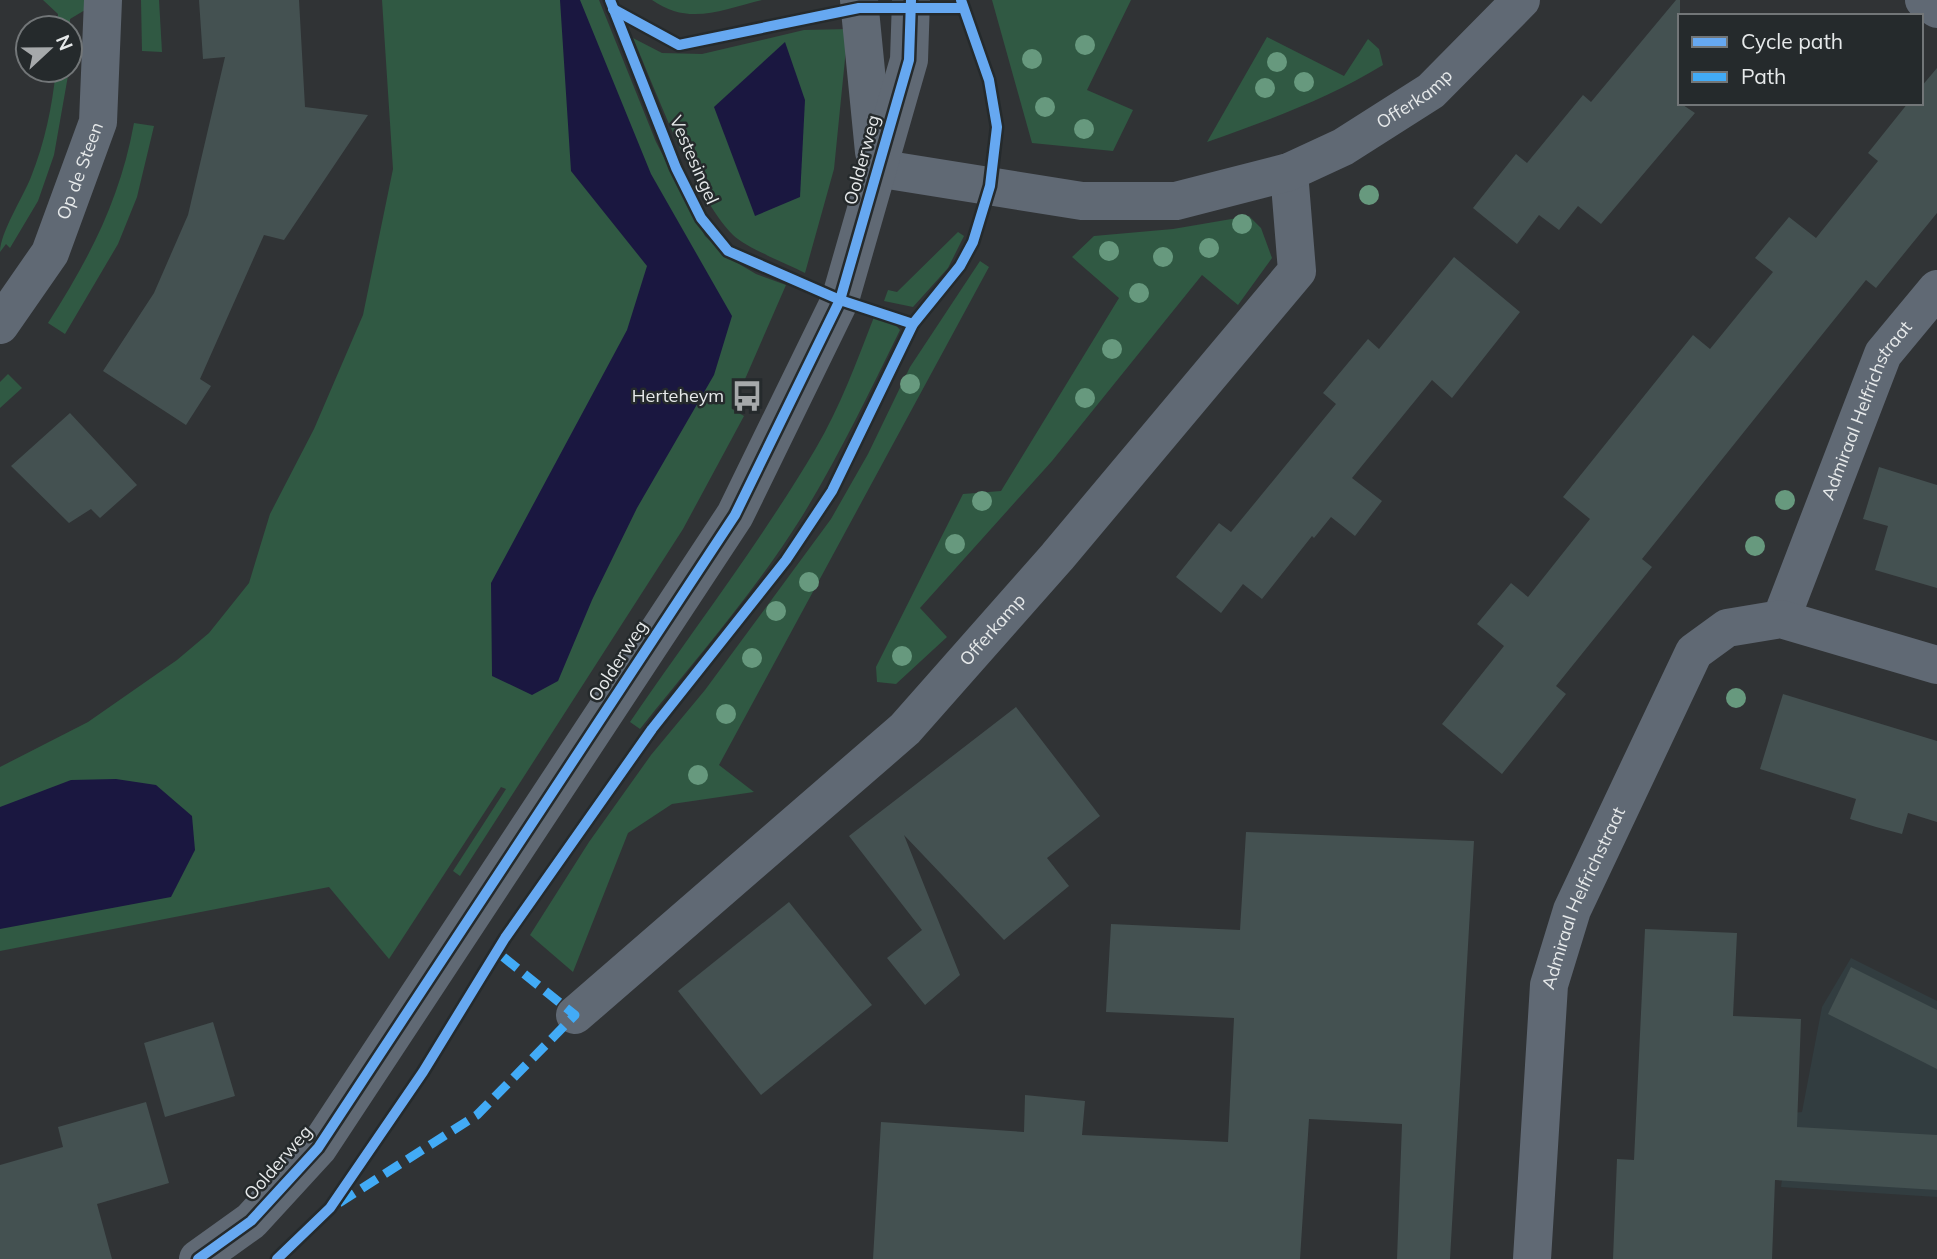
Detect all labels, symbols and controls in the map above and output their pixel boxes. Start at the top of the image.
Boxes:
north arrow [14,14,84,84]
legend [1678,14,1923,105]
text: Cycle path [1741,28,1843,54]
text: N [51,31,79,54]
text: Path [1741,63,1786,89]
street label: Offerkamp [1372,64,1457,134]
street label: Vestesingel [665,112,724,208]
street label: Oolderweg [838,112,885,207]
street label: Op de Steen [51,119,108,223]
street label: Admiraal Helfrichstraat [1816,316,1917,503]
bus stop icon: Herteheym [730,379,764,413]
place label: Herteheym [632,384,724,407]
street label: Offerkamp [954,589,1030,670]
street label: Oolderweg [583,616,652,706]
street label: Admiraal Helfrichstraat [1536,803,1630,992]
street label: Oolderweg [239,1120,317,1205]

